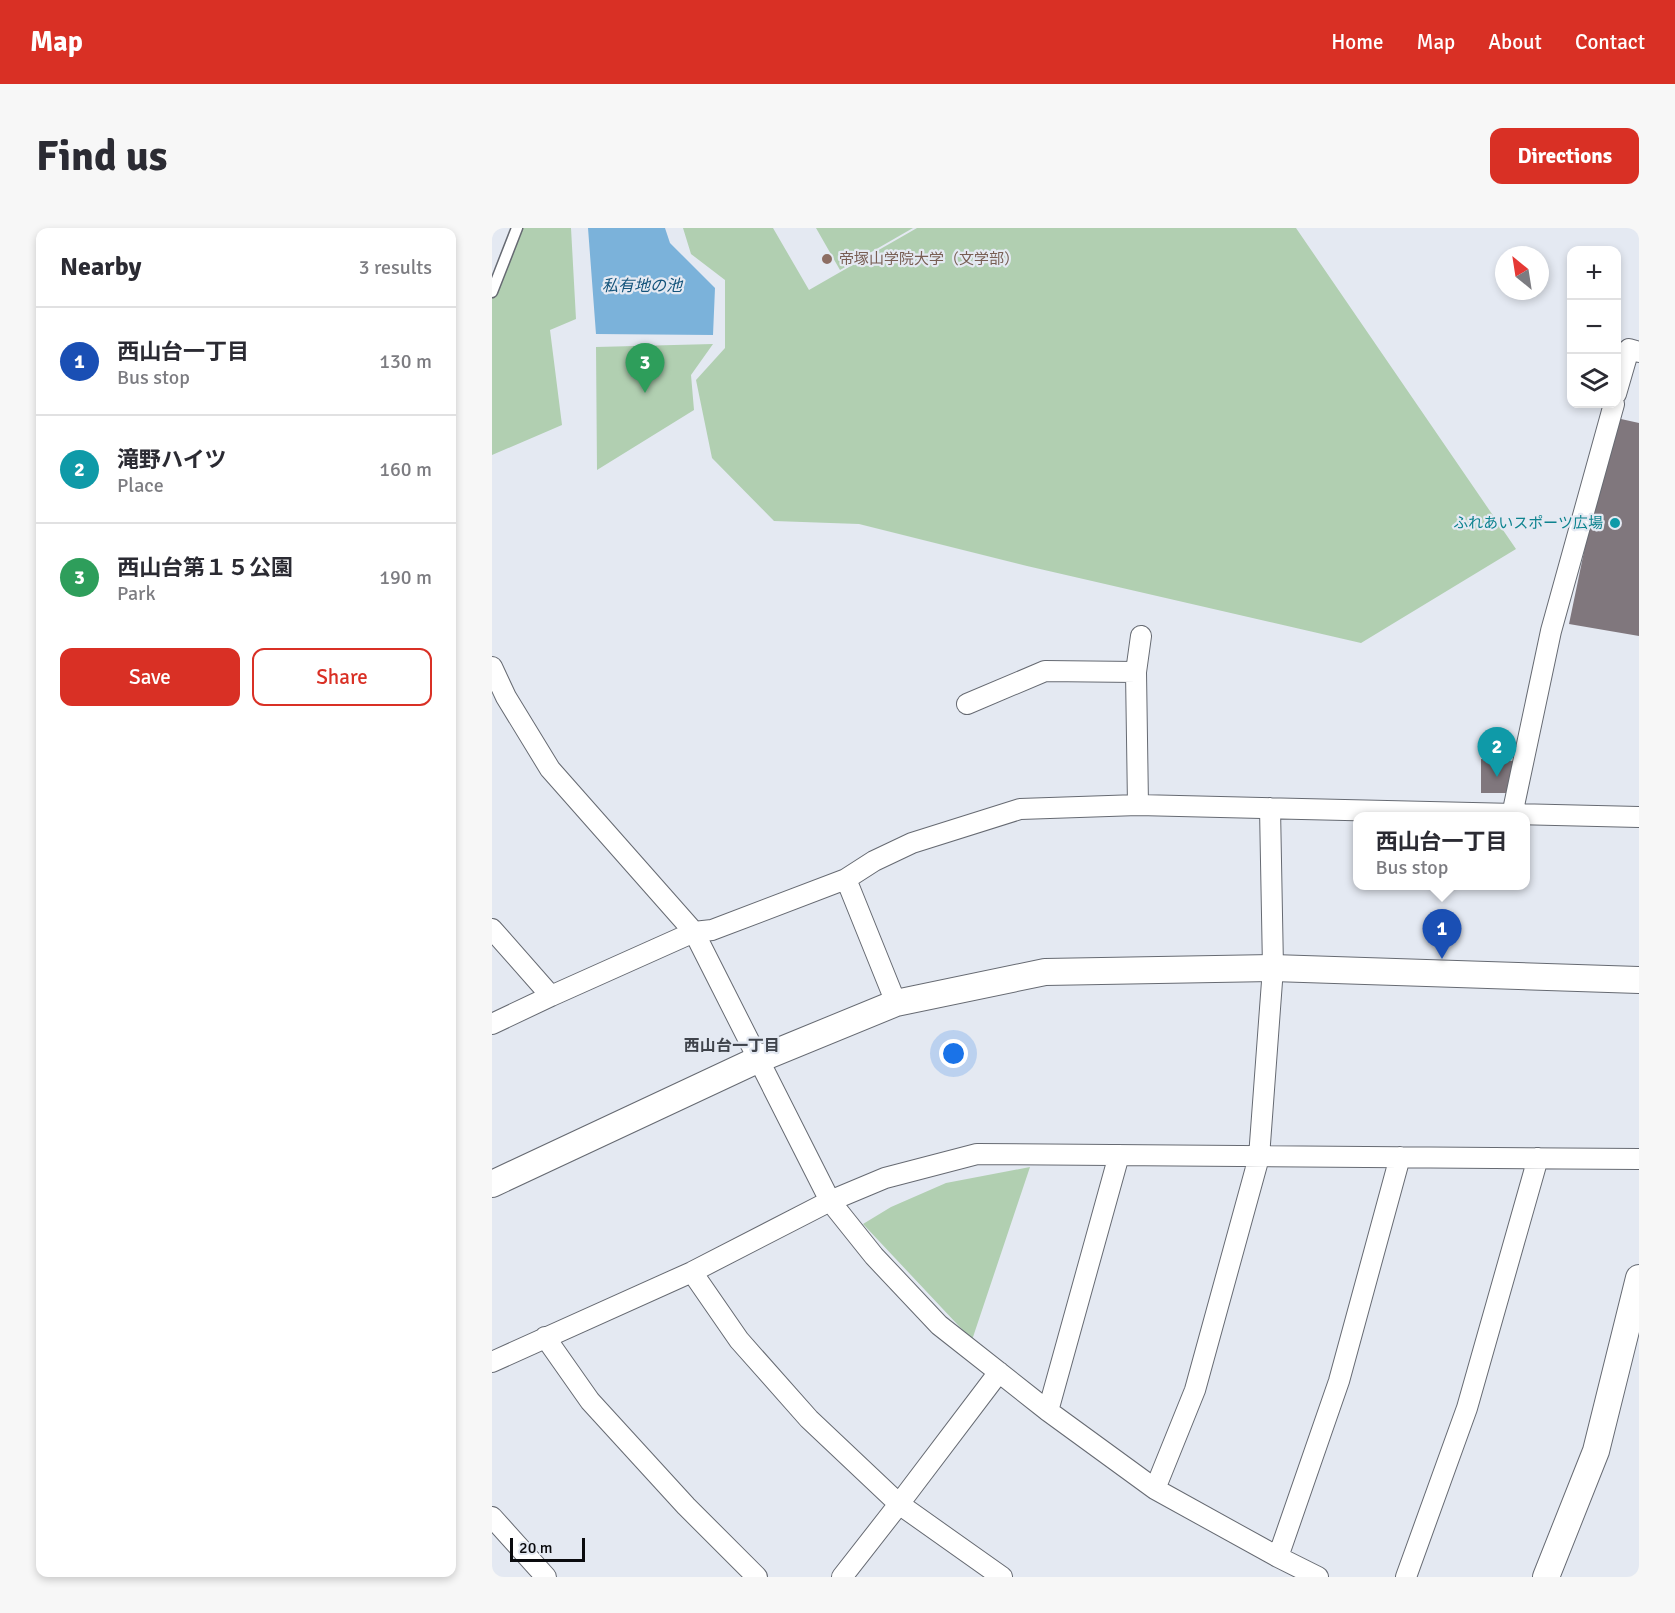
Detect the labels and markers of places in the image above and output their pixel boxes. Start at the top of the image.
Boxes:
place label: 帝塚山学院大学（文学部） [839,250,1019,268]
marker: 帝塚山学院大学（文学部） [820,252,834,266]
pin: 3 [626,344,664,393]
place label: ふれあいスポーツ広場 [1453,514,1603,532]
marker: ふれあいスポーツ広場 [1608,516,1622,530]
pin: 2 [1478,728,1516,777]
pin: 1 [1422,910,1462,959]

